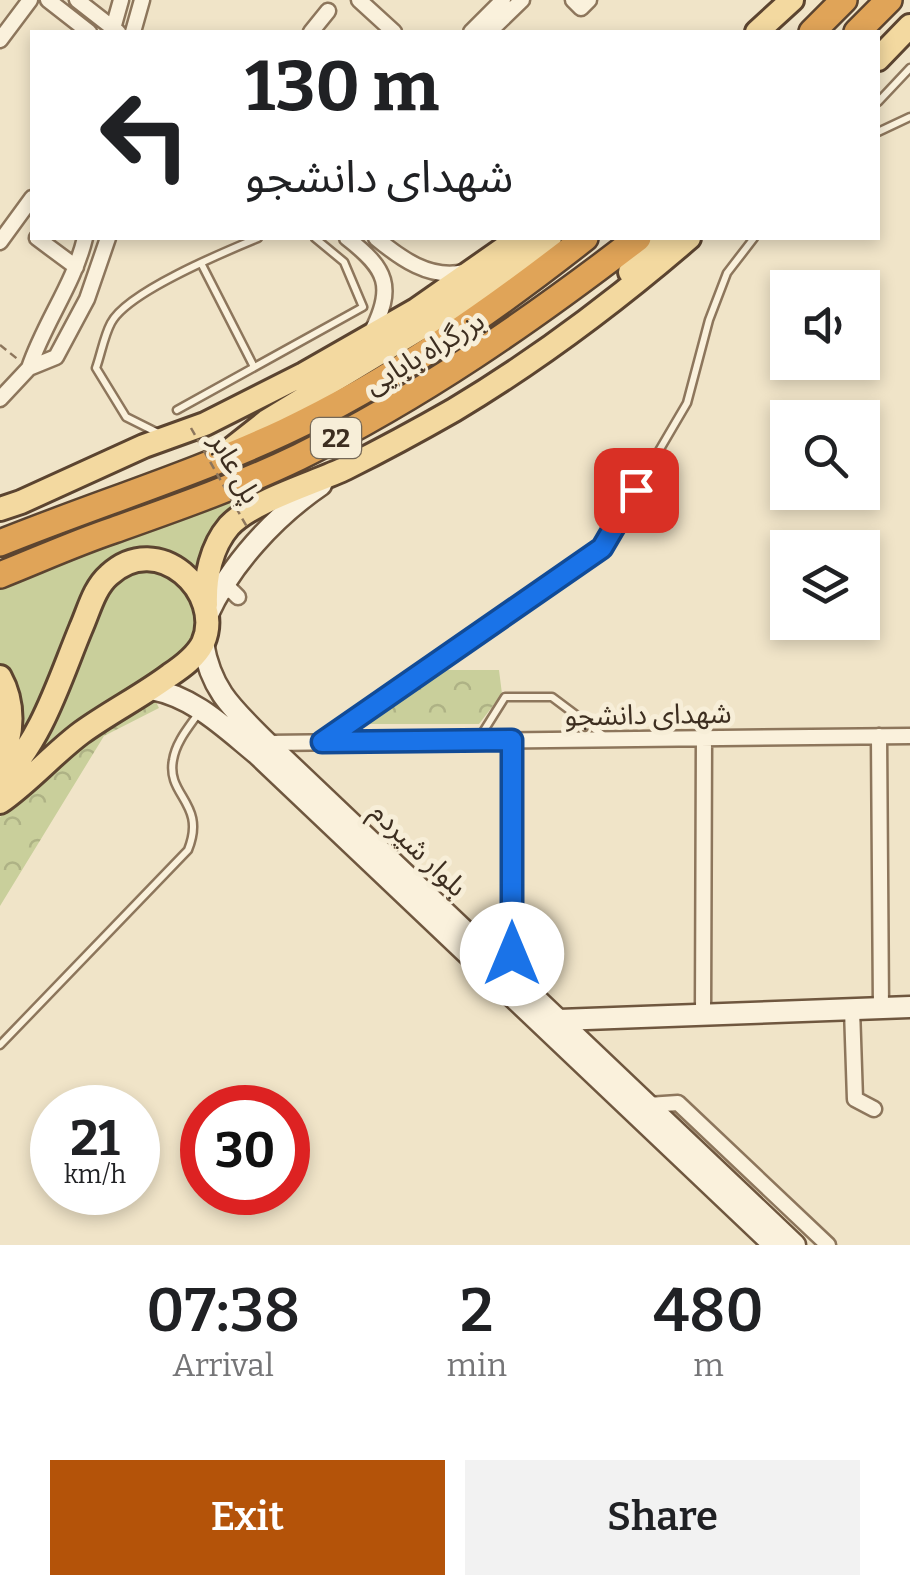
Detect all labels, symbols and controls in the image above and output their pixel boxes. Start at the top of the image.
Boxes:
text: 130 m [245,45,439,129]
icon: left [80,70,210,200]
text: شهدای دانشجو [245,150,513,204]
map controls [770,270,880,640]
button: sound [770,270,880,380]
street label: بزرگراه بابایی [358,304,490,401]
button: search [770,400,880,510]
road number: 22 [311,418,361,458]
street label: پل عابر [201,426,268,510]
pin [594,448,679,533]
icon: arrive [609,463,664,518]
button: layers [770,530,880,640]
street label: شهدای دانشجو [564,697,732,732]
street label: بلوار شیردم [361,795,474,906]
position arrow [460,902,564,1006]
speed limit sign: 30 [180,1085,310,1215]
text: 21 [70,1108,120,1168]
text: km/h [64,1160,126,1190]
text: 07:38 [146,1275,300,1347]
text: 2 [460,1275,493,1347]
text: 480 [653,1275,764,1347]
text: Arrival [173,1346,274,1384]
text: min [447,1346,507,1384]
text: m [693,1346,724,1384]
button: Exit [50,1460,445,1575]
button: Share [465,1460,860,1575]

